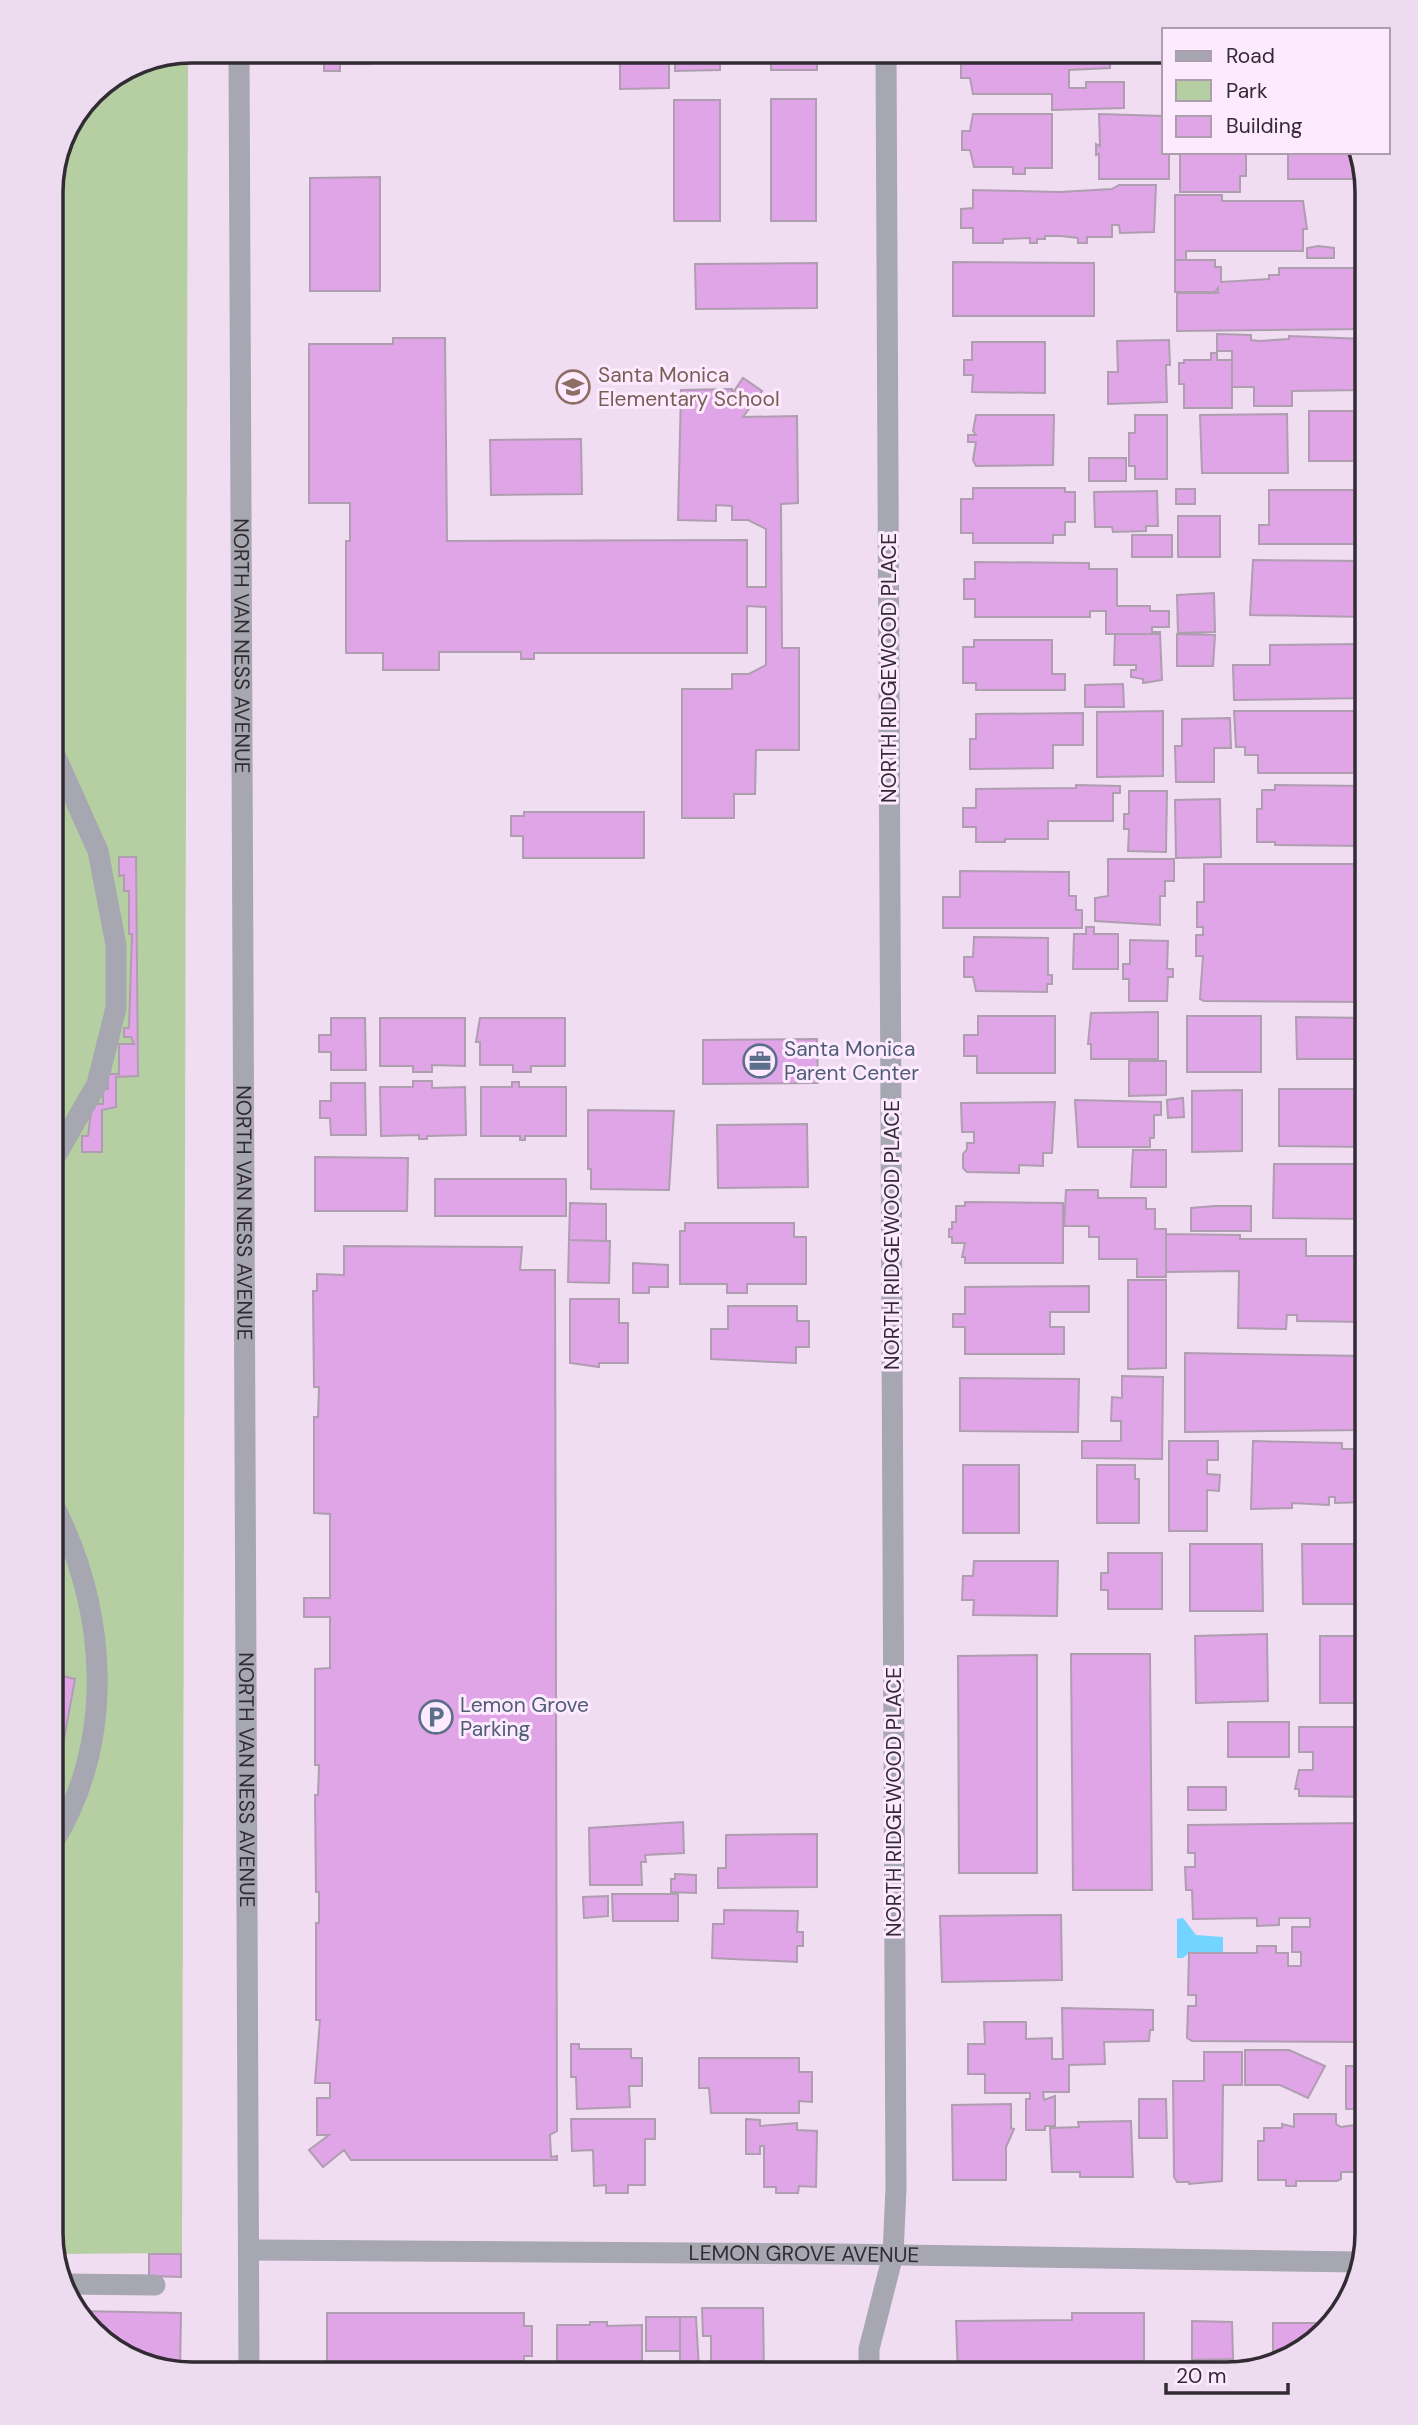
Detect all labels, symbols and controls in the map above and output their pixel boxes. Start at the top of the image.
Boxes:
legend [1162,28,1390,154]
text: Road [1226,42,1275,70]
text: Park [1226,77,1268,105]
text: Building [1226,112,1303,140]
place label: Santa Monica Elementary School [598,361,780,413]
school or university icon: Santa Monica Elementary School [554,368,592,406]
street label: NORTH VAN NESS AVENUE [227,518,256,774]
street label: NORTH RIDGEWOOD PLACE [875,533,903,803]
place label: Santa Monica Parent Center [784,1035,919,1087]
office icon: Santa Monica Parent Center [741,1042,779,1080]
street label: NORTH VAN NESS AVENUE [229,1085,259,1341]
street label: NORTH RIDGEWOOD PLACE [878,1100,906,1370]
street label: NORTH VAN NESS AVENUE [232,1652,261,1908]
street label: NORTH RIDGEWOOD PLACE [880,1667,908,1937]
place label: Lemon Grove Parking [460,1691,589,1743]
parking icon: Lemon Grove Parking [417,1698,455,1736]
street label: LEMON GROVE AVENUE [689,2239,920,2269]
scale bar [1166,2352,1288,2396]
text: 20 m [1176,2362,1227,2390]

